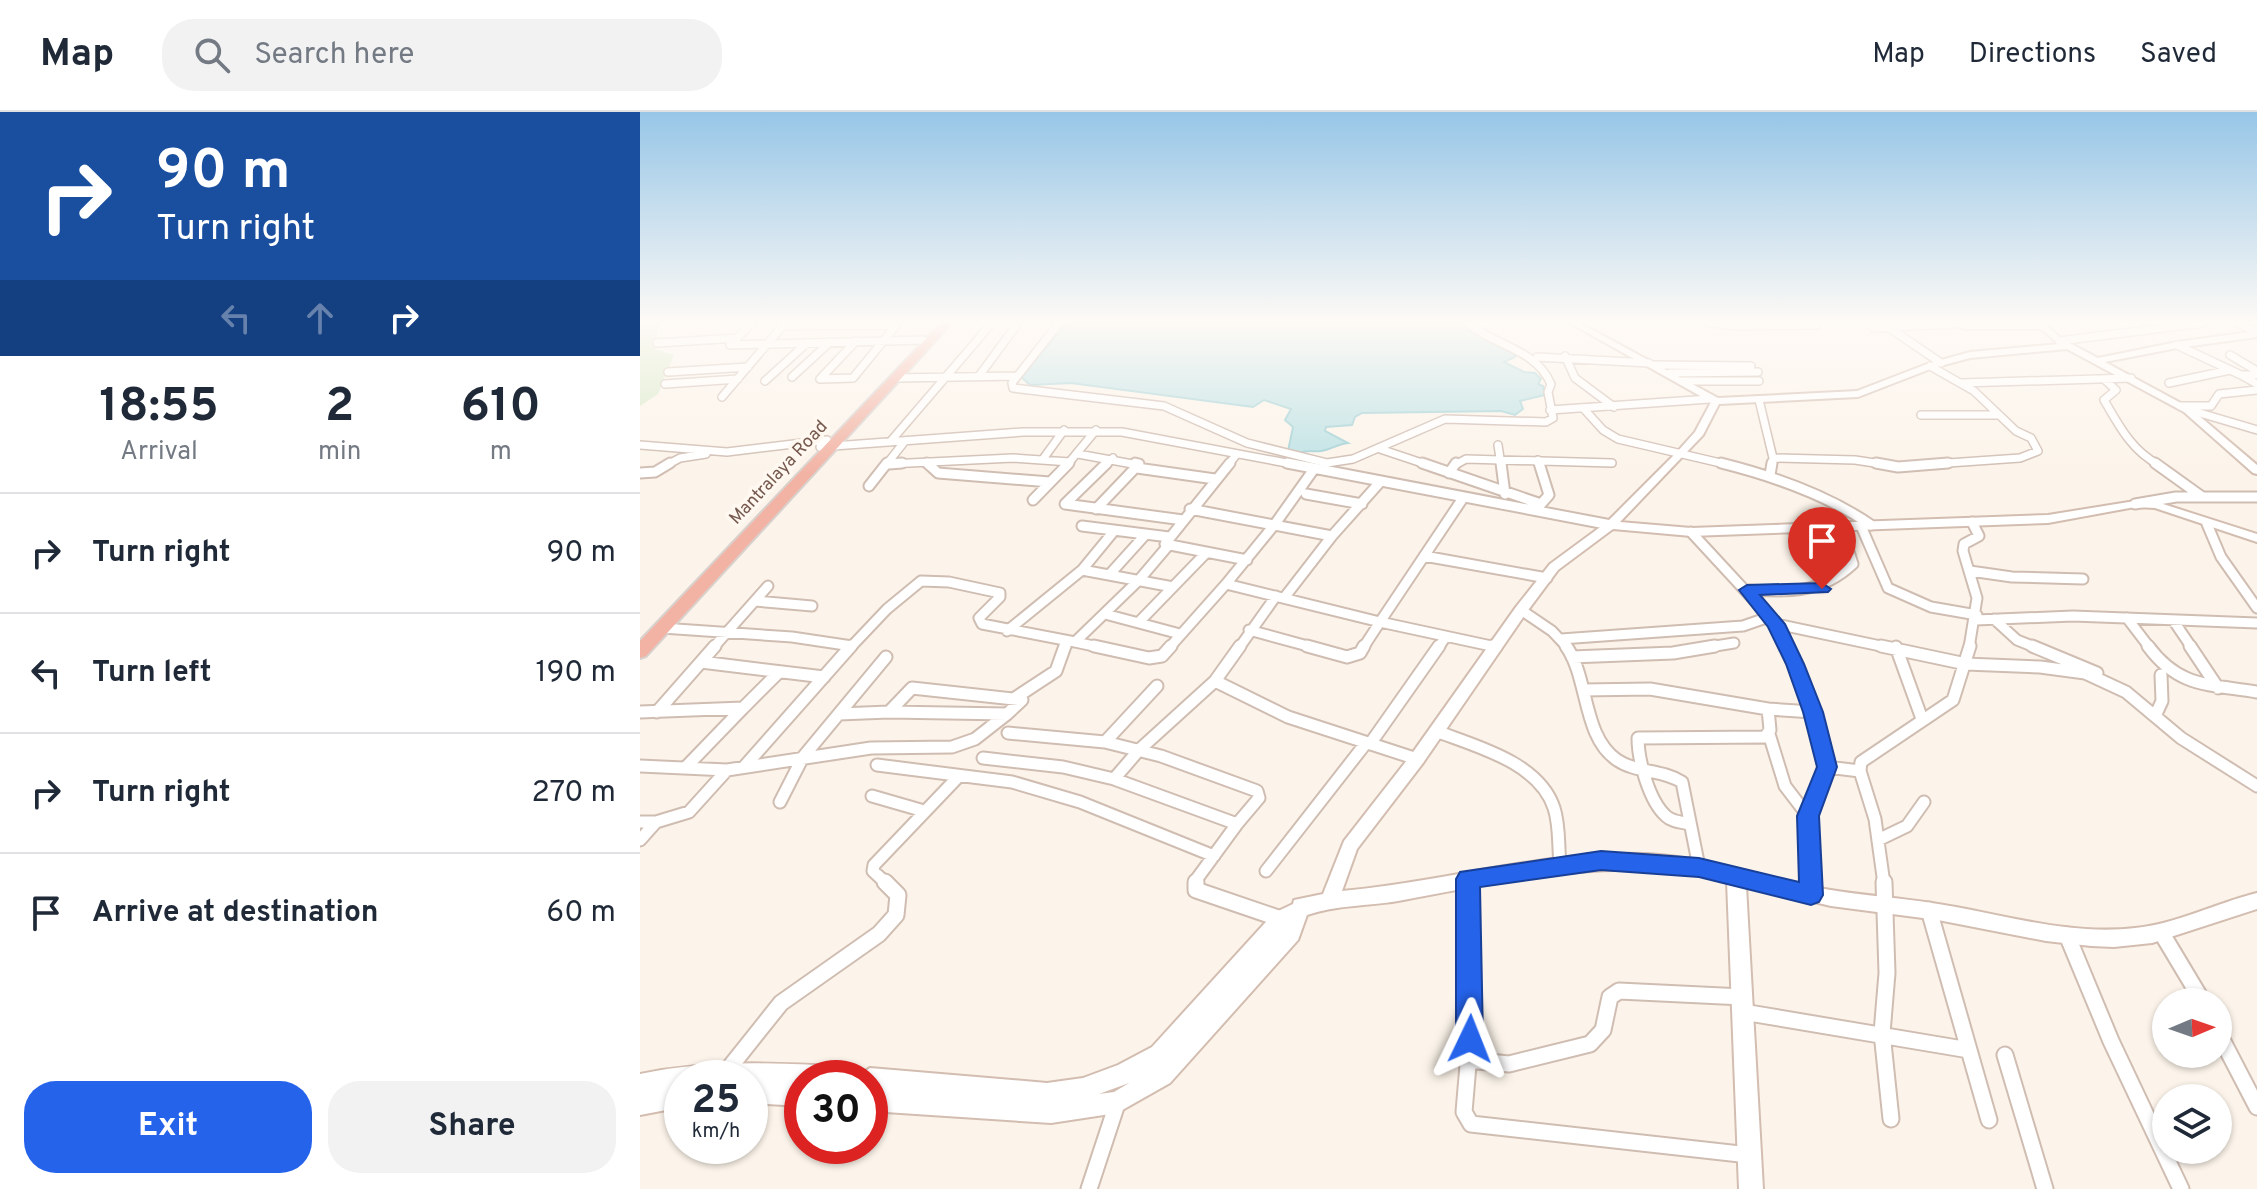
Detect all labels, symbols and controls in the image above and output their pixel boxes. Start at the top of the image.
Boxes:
search box [162,19,722,91]
text: Map [40,31,114,80]
icon: search [190,33,234,77]
text: Search here [254,37,414,74]
text: Map [1872,37,1925,73]
text: Directions [1969,37,2096,73]
text: Saved [2140,37,2217,73]
text: 90 m [156,138,291,208]
icon: right [24,144,128,248]
text: Turn right [156,207,315,253]
icon: left [214,296,258,340]
icon: ahead [298,296,342,340]
icon: right [382,296,426,340]
text: 18:55 [99,378,219,438]
text: 2 [325,378,354,438]
text: 610 [461,378,541,438]
street label: Mantralaya Road [725,416,833,530]
text: Arrival [120,436,198,469]
text: min [318,436,361,469]
text: m [490,436,512,469]
pin [1788,507,1856,589]
icon: arrive [1800,519,1844,563]
icon: right [24,531,68,575]
text: Turn right [92,535,230,572]
text: 90 m [547,535,616,572]
icon: left [24,651,68,695]
text: Turn left [92,655,212,692]
text: 190 m [535,655,616,692]
icon: right [24,771,68,815]
text: Turn right [92,775,230,812]
text: 270 m [531,775,616,812]
icon: arrive [24,891,68,935]
text: Arrive at destination [92,895,378,932]
text: 60 m [546,895,616,932]
north arrow [2152,988,2232,1068]
map controls [2152,988,2232,1164]
position arrow [1428,997,1512,1081]
speed limit sign: 30 [784,1060,888,1164]
text: 25 [692,1077,740,1127]
button: Exit [24,1081,312,1173]
button: Share [328,1081,616,1173]
button: layers [2152,1084,2232,1164]
text: km/h [692,1119,740,1145]

